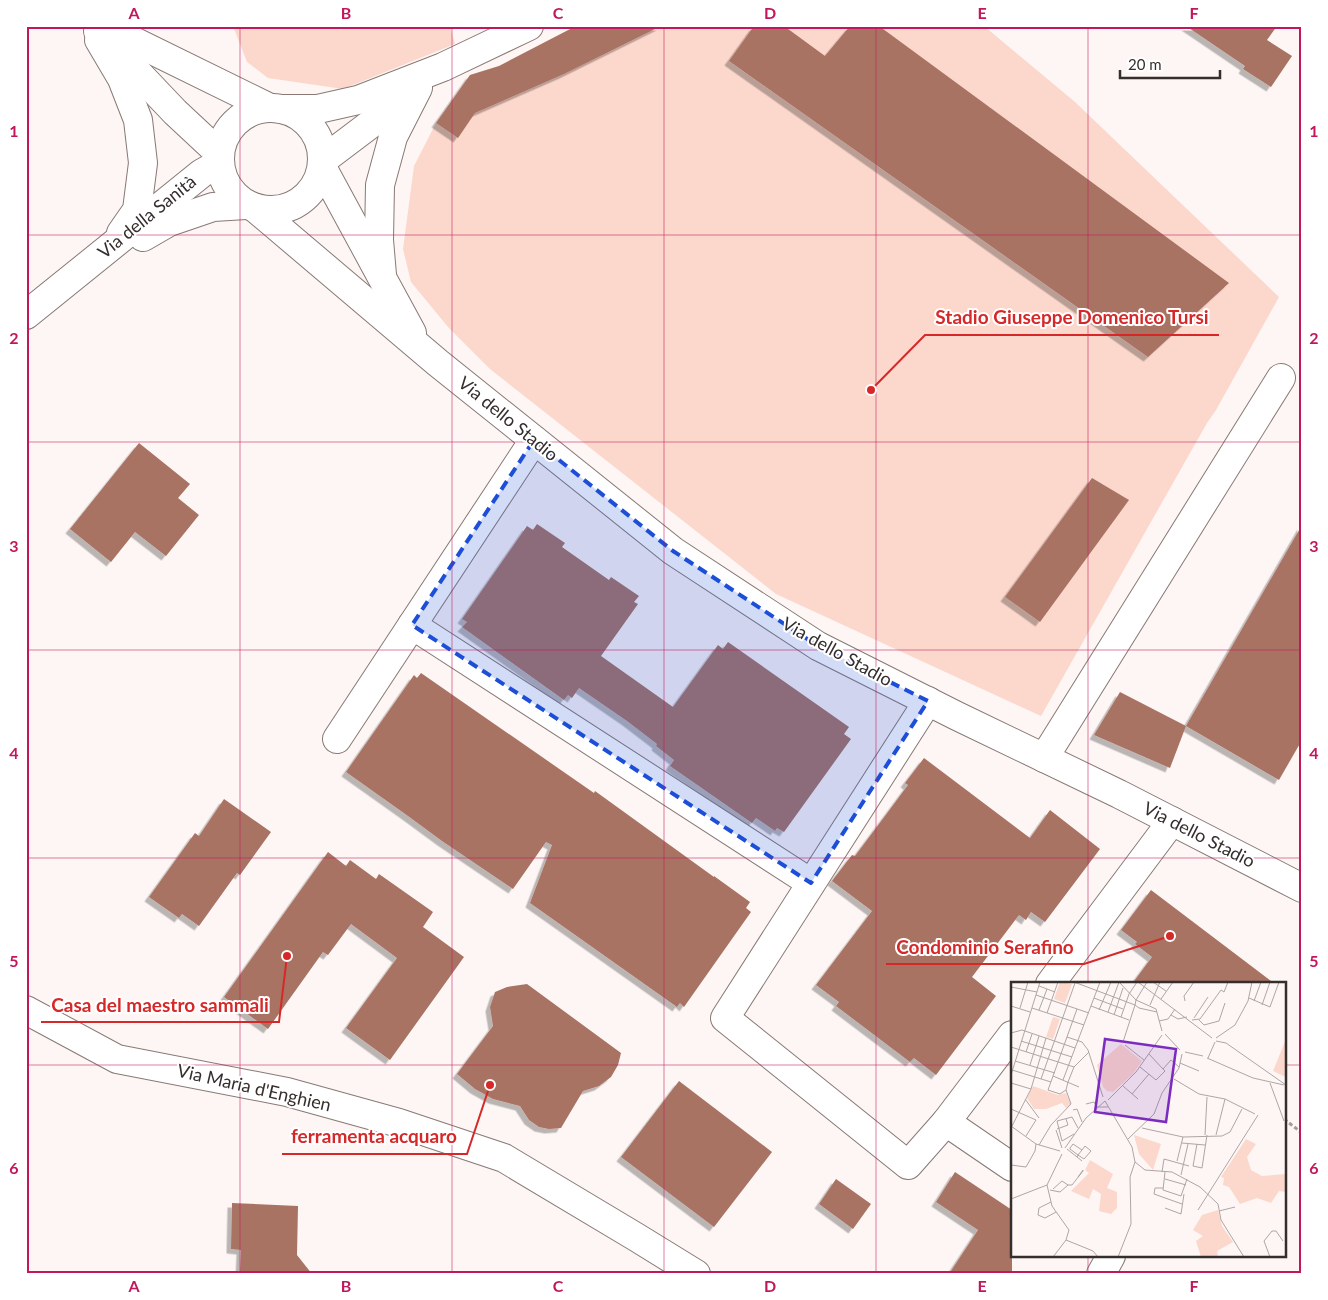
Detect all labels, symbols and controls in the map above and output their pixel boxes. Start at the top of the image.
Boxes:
text: A [127,3,140,22]
text: B [341,3,351,22]
text: C [553,3,564,22]
text: D [764,3,776,22]
text: E [977,3,987,22]
text: F [1189,3,1199,22]
scale bar [1120,48,1220,80]
text: 20 m [1128,55,1162,73]
text: 1 [9,121,19,140]
text: 1 [1309,121,1319,140]
street label: Via della Sanità [93,170,200,263]
callout: Stadio Giuseppe Domenico Tursi [925,301,1219,335]
text: Stadio Giuseppe Domenico Tursi [935,305,1209,328]
text: 2 [9,328,19,347]
text: 2 [1309,328,1319,347]
street label: Via dello Stadio [454,371,563,465]
text: 3 [9,536,19,555]
text: 3 [1309,536,1319,555]
street label: Via dello Stadio [779,612,896,690]
text: 4 [9,743,19,762]
text: 4 [1309,743,1319,762]
street label: Via dello Stadio [1140,797,1259,872]
callout: Condominio Serafino [886,930,1084,964]
text: Condominio Serafino [896,935,1074,958]
text: 5 [9,951,19,970]
text: 5 [1309,951,1319,970]
inset map [1011,982,1286,1258]
callout: Casa del maestro sammali [41,988,279,1022]
text: Casa del maestro sammali [51,993,269,1016]
street label: Via Maria d'Enghien [175,1059,333,1115]
callout: ferramenta acquaro [282,1120,467,1154]
text: ferramenta acquaro [291,1124,457,1147]
text: 6 [9,1158,19,1177]
text: 6 [1309,1158,1319,1177]
text: A [127,1276,140,1295]
text: B [341,1276,351,1295]
text: C [553,1276,564,1295]
text: D [764,1276,776,1295]
text: E [977,1276,987,1295]
text: F [1189,1276,1199,1295]

